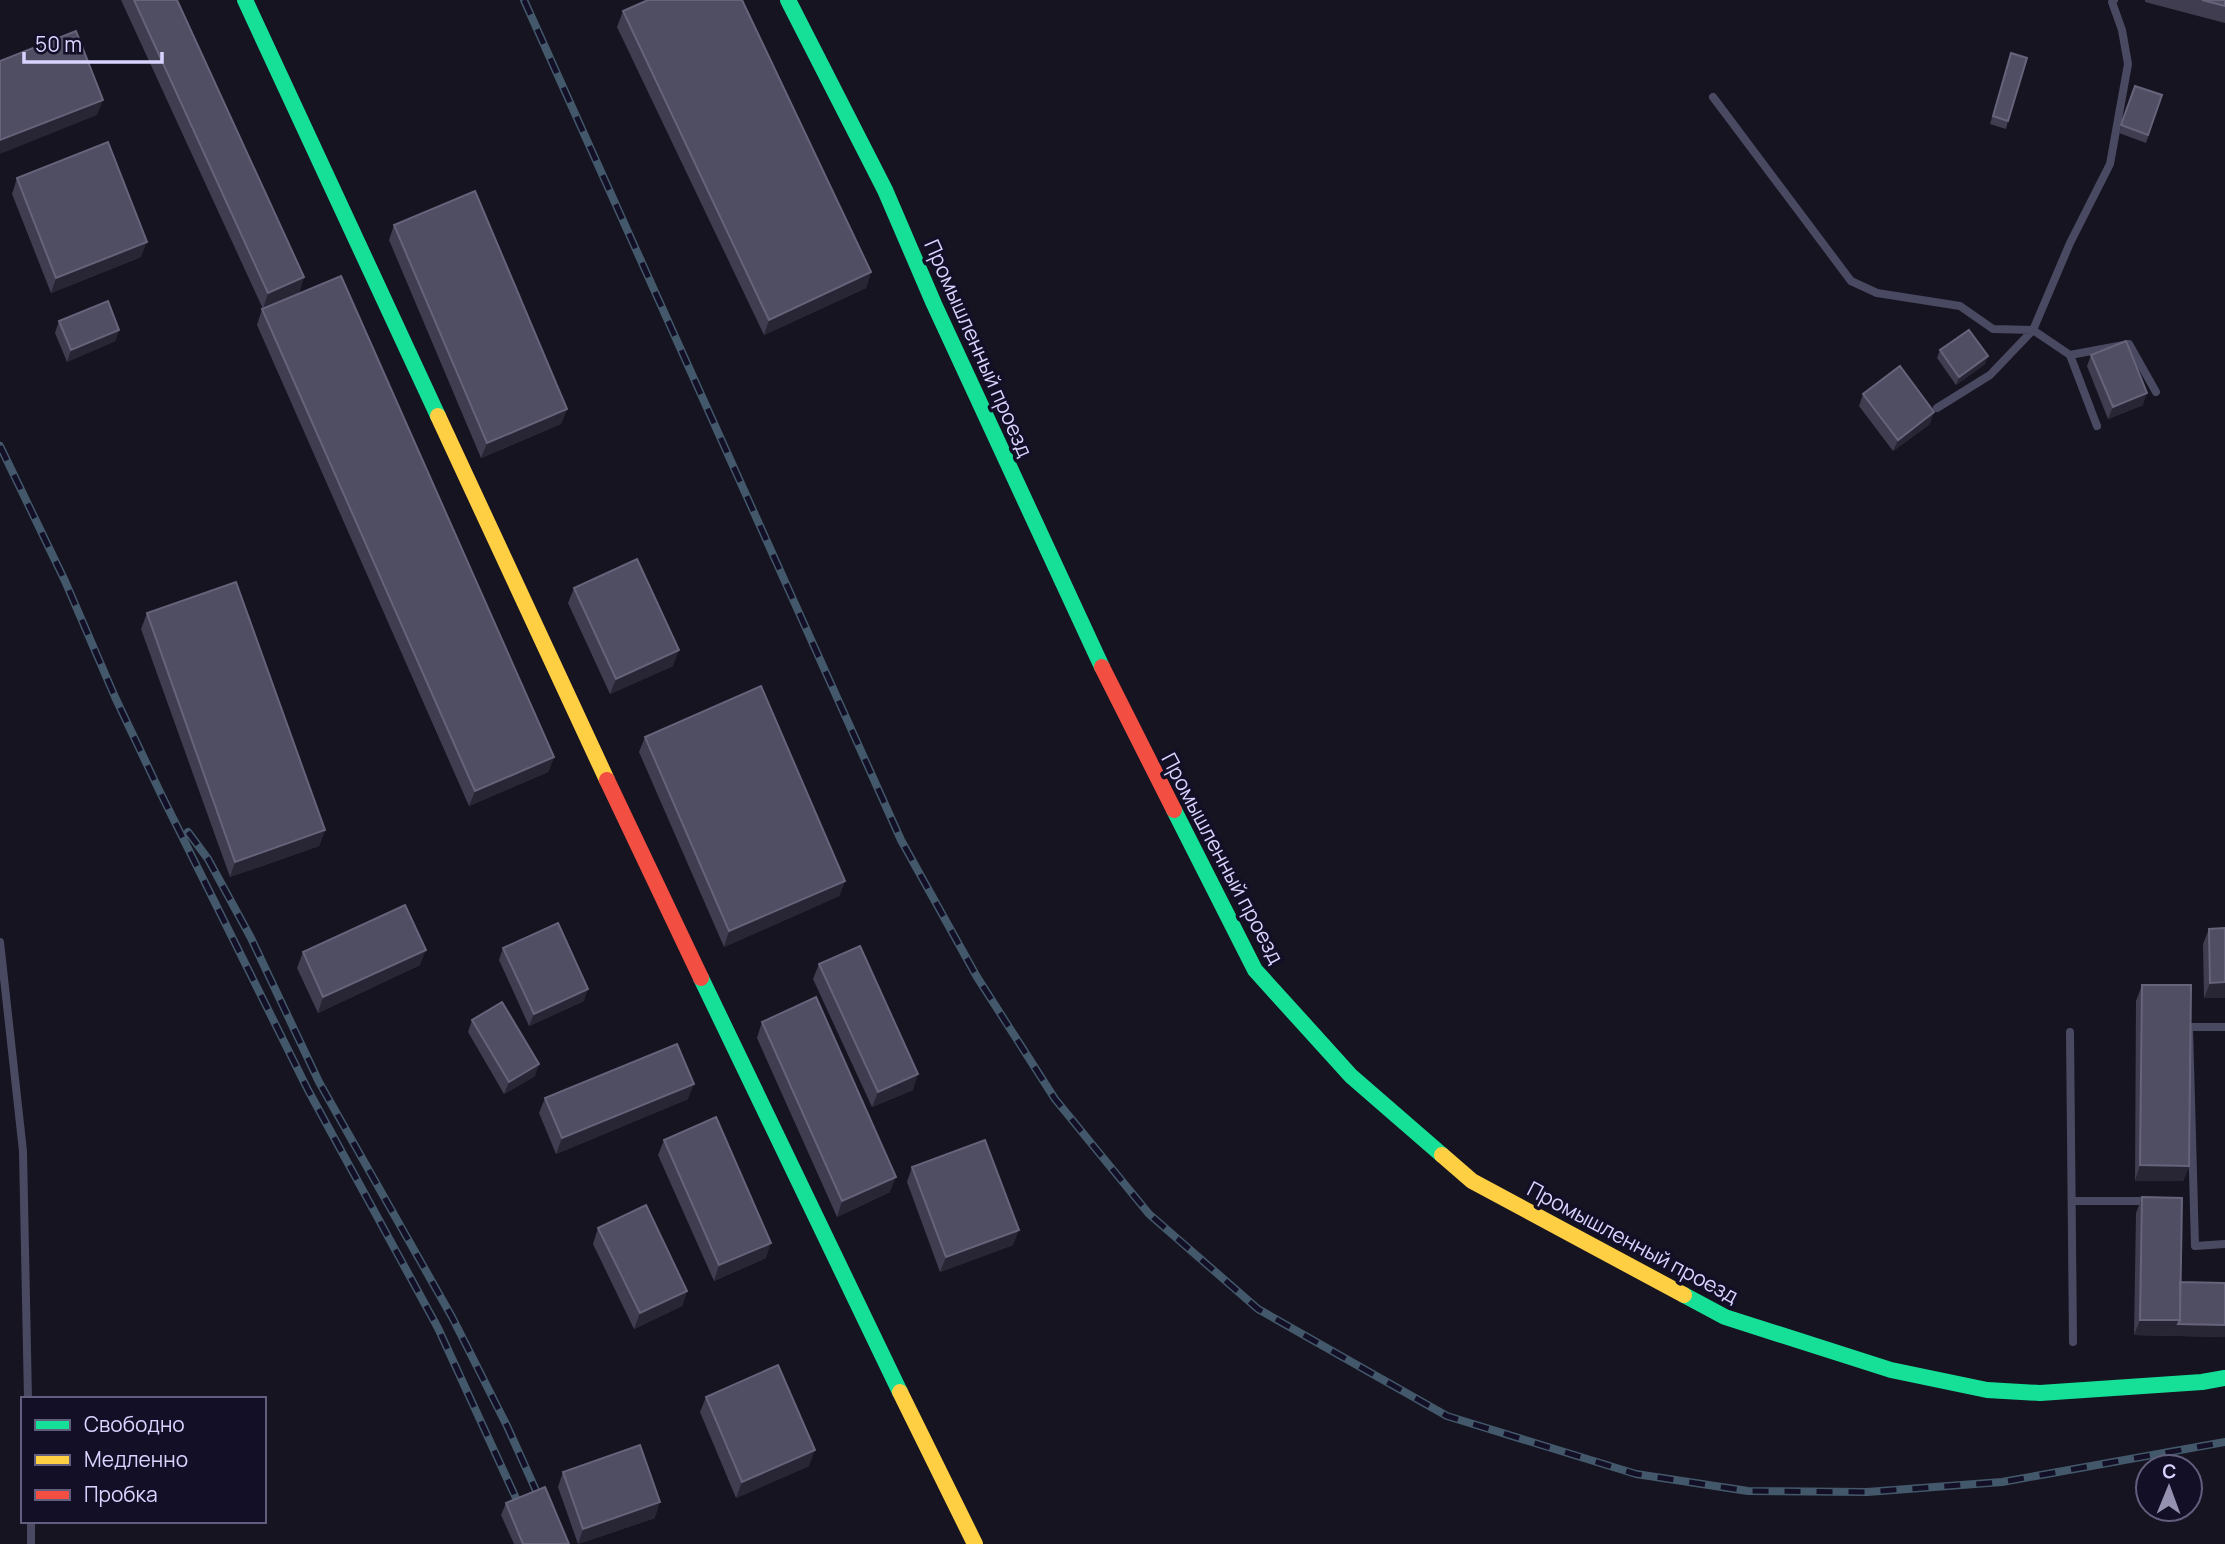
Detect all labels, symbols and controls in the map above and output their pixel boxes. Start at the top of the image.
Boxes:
scale bar [24,21,163,65]
text: 50 m [35,30,82,58]
street label: Промышленный проезд [918,235,1040,461]
street label: Промышленный проезд [1155,748,1291,968]
street label: Промышленный проезд [1523,1174,1743,1310]
legend [21,1397,266,1523]
text: Свободно [84,1410,185,1438]
text: Медленно [84,1445,188,1473]
north arrow [2134,1453,2204,1523]
text: С [2162,1458,2177,1484]
text: Пробка [84,1480,158,1508]

